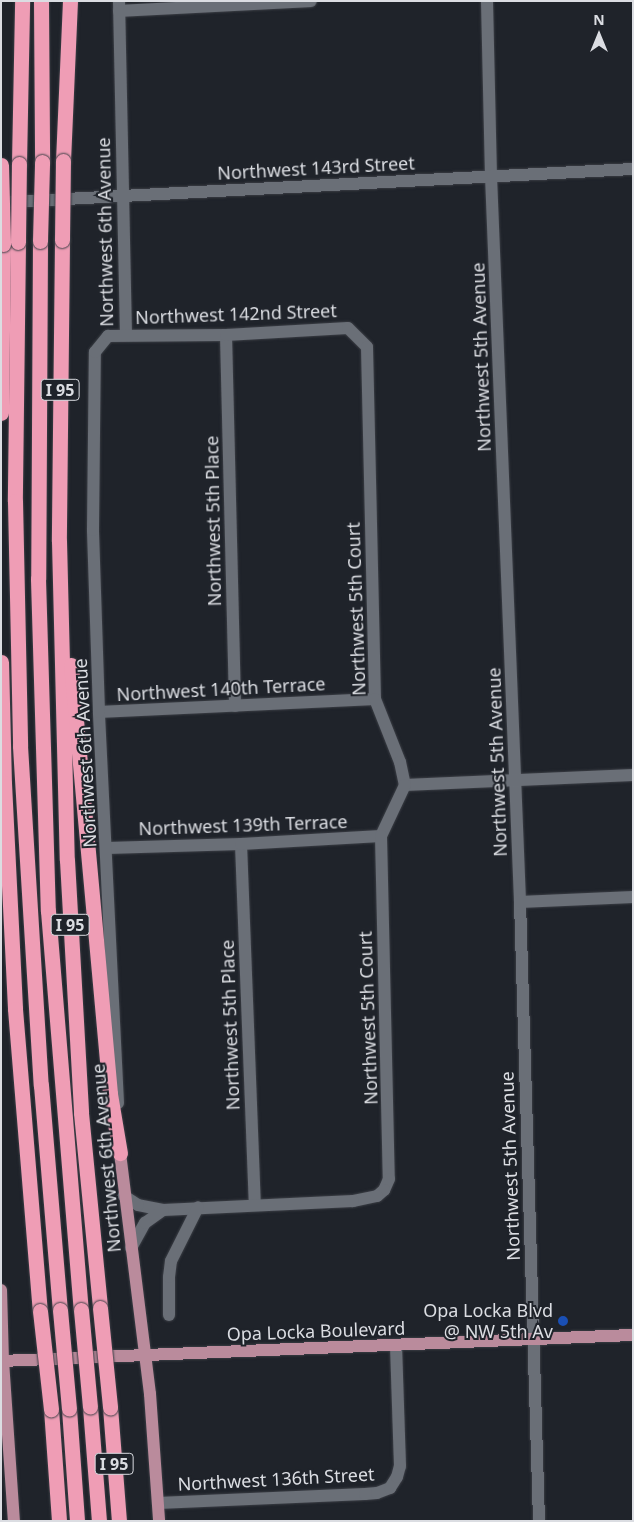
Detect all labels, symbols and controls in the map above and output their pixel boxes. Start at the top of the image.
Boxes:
north arrow [574,10,624,60]
text: N [593,10,605,29]
street label: Northwest 6th Avenue [93,137,117,327]
street label: Northwest 143rd Street [217,152,415,184]
street label: Northwest 5th Avenue [467,262,495,452]
street label: Northwest 142nd Street [135,300,337,328]
road number: I 95 [40,376,80,404]
street label: Northwest 5th Place [201,435,225,607]
street label: Northwest 5th Court [342,522,370,696]
street label: Northwest 6th Avenue [69,658,101,848]
street label: Northwest 5th Avenue [483,667,511,857]
street label: Northwest 140th Terrace [116,673,326,705]
street label: Northwest 139th Terrace [138,811,348,839]
road number: I 95 [50,912,90,938]
street label: Northwest 5th Court [354,931,382,1105]
street label: Northwest 5th Place [216,939,244,1111]
street label: Northwest 6th Avenue [87,1063,125,1253]
street label: Northwest 5th Avenue [496,1071,524,1261]
place label: Opa Locka Blvd @ NW 5th Av [423,1300,553,1342]
marker: Opa Locka Blvd @ NW 5th Av [557,1315,569,1327]
street label: Opa Locka Boulevard [226,1317,406,1345]
road number: I 95 [94,1450,134,1478]
street label: Northwest 136th Street [177,1463,375,1495]

